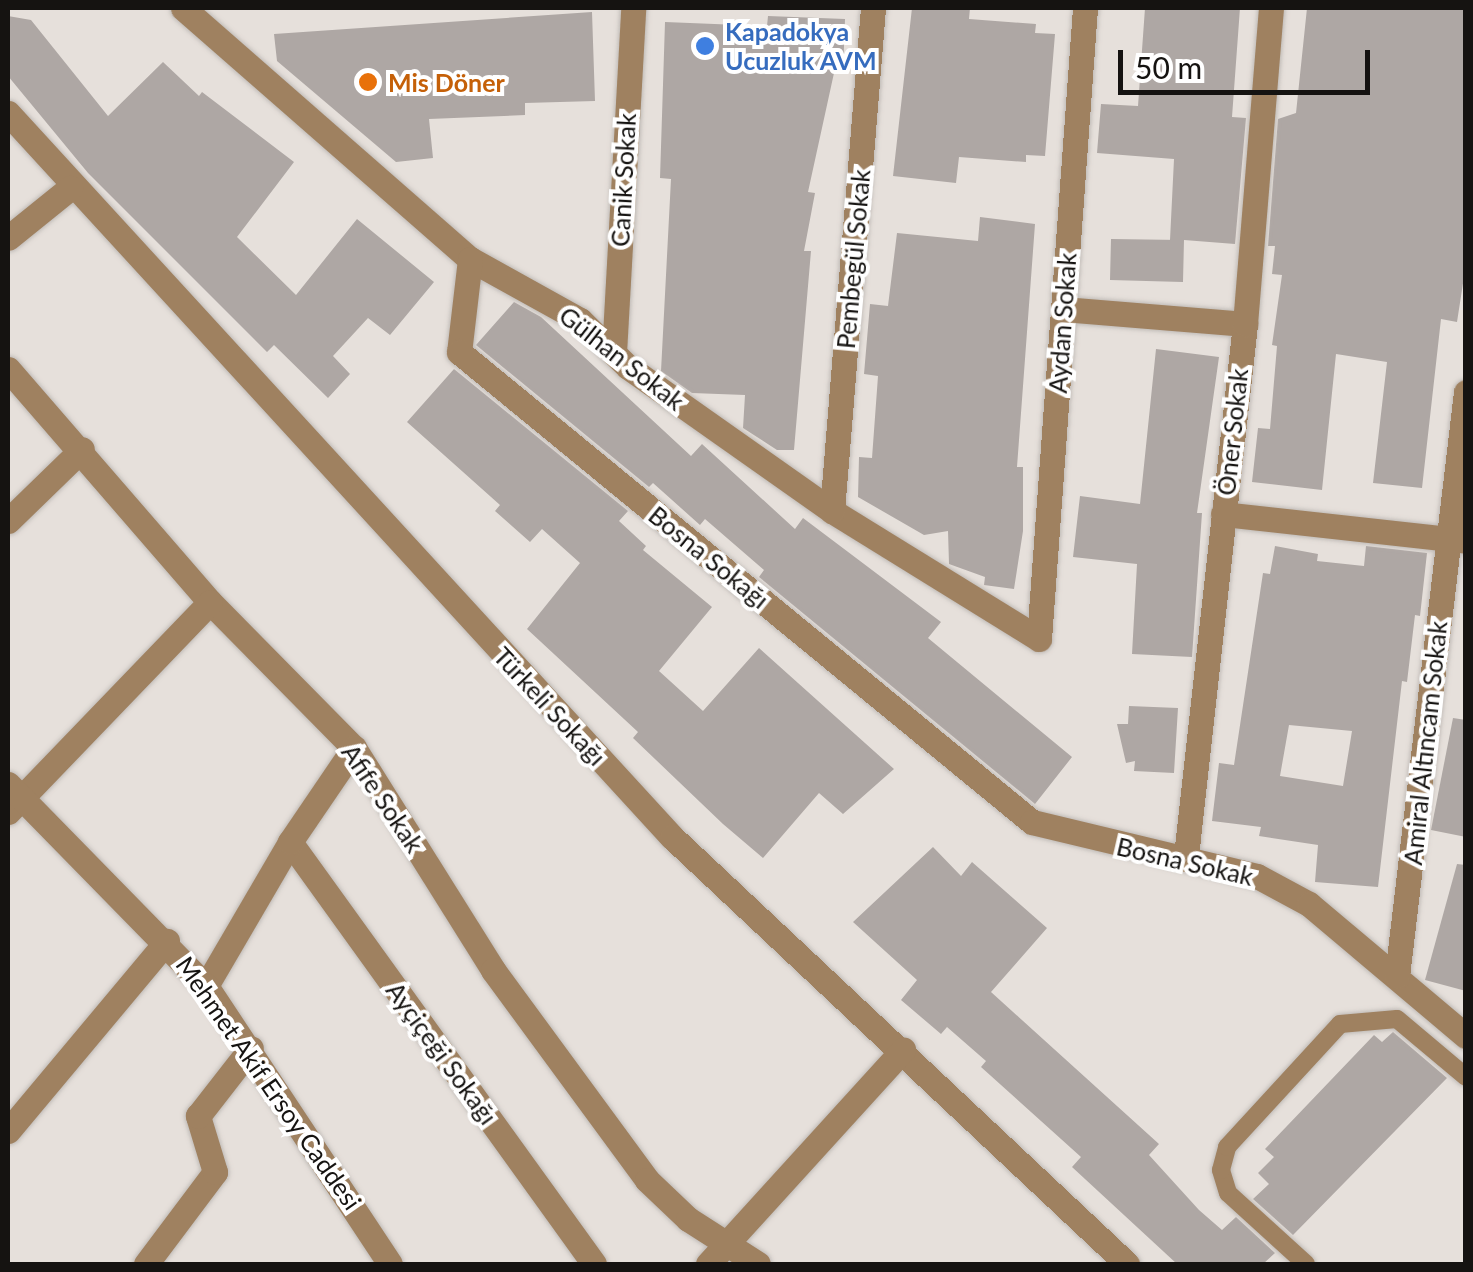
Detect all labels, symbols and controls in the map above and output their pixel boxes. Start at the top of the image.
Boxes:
place label: Kapadokya Ucuzluk AVM [725,17,877,76]
scale bar [1123,30,1376,92]
marker: Kapadokya Ucuzluk AVM [694,35,716,57]
text: 50 m [1135,49,1202,85]
place label: Mis Döner [388,67,505,97]
marker: Mis Döner [357,71,379,93]
street label: Canik Sokak [605,112,641,248]
street label: Pembegül Sokak [830,168,876,350]
street label: Aydan Sokak [1042,252,1082,394]
street label: Gülhan Sokak [554,300,690,416]
street label: Öner Sokak [1210,367,1254,497]
street label: Bosna Sokağı [643,500,775,614]
street label: Amiral Altıncam Sokak [1397,619,1453,867]
street label: Türkeli Sokağı [488,641,612,771]
street label: Afife Sokak [336,738,430,858]
street label: Bosna Sokak [1114,831,1256,891]
street label: Mehmet Akif Ersoy Caddesi [170,950,368,1216]
street label: Ayçiçeği Sokağı [380,976,504,1130]

